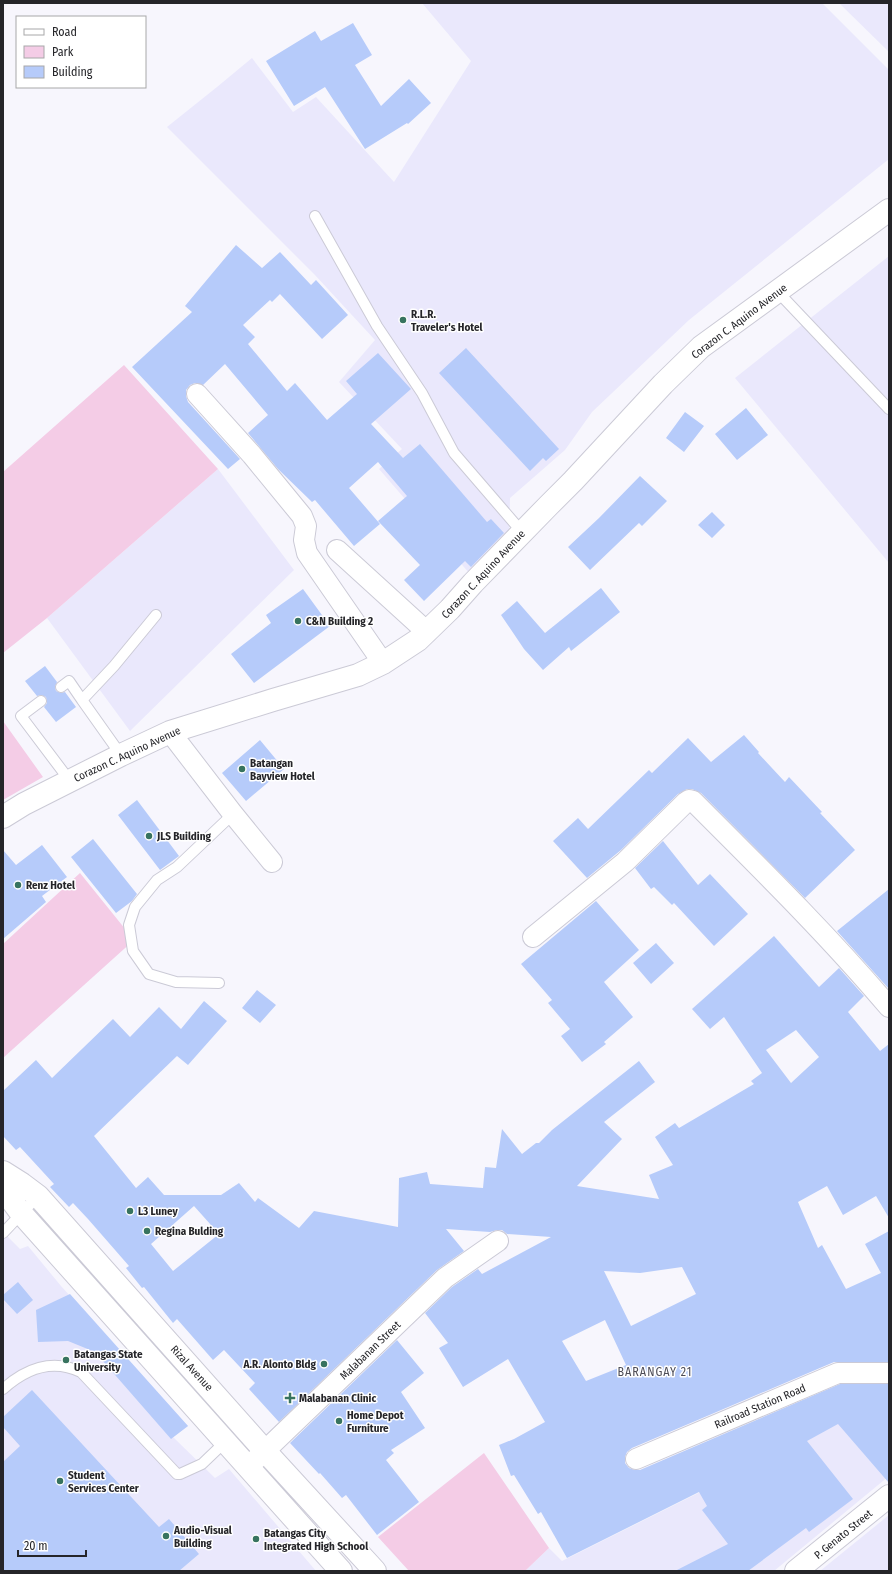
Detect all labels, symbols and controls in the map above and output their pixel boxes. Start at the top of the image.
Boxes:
legend [16,16,146,88]
text: Road [52,25,77,39]
text: Park [52,45,74,59]
text: Building [52,65,93,79]
street label: Corazon C. Aquino Avenue [689,281,790,362]
place label: R.L.R. Traveler's Hotel [411,308,484,334]
marker: R.L.R. Traveler's Hotel [398,315,408,325]
street label: Corazon C. Aquino Avenue [439,527,528,621]
place label: C&N Building 2 [306,615,373,628]
marker: C&N Building 2 [293,616,303,626]
street label: Corazon C. Aquino Avenue [72,724,183,785]
place label: Batangan Bayview Hotel [250,757,316,783]
marker: Batangan Bayview Hotel [237,764,247,774]
place label: JLS Building [156,830,211,843]
marker: JLS Building [144,831,154,841]
place label: Renz Hotel [26,879,76,892]
marker: Renz Hotel [13,880,23,890]
place label: L3 Luney [138,1205,179,1218]
marker: L3 Luney [125,1206,135,1216]
place label: Regina Bulding [155,1225,224,1238]
marker: Regina Bulding [142,1226,152,1236]
street label: Malabanan Street [337,1318,404,1383]
street label: Rizal Avenue [168,1343,215,1394]
place label: Batangas State University [74,1348,143,1374]
marker: Batangas State University [61,1355,71,1365]
place label: A.R. Alonto Bldg [242,1358,317,1371]
marker: A.R. Alonto Bldg [319,1359,329,1369]
district label: BARANGAY 21 [617,1365,693,1379]
street label: Railroad Station Road [713,1381,808,1432]
marker: Malabanan Clinic [284,1392,296,1404]
place label: Malabanan Clinic [299,1392,376,1405]
place label: Home Depot Furniture [347,1409,404,1435]
marker: Home Depot Furniture [334,1416,344,1426]
place label: Student Services Center [68,1469,140,1495]
marker: Student Services Center [55,1476,65,1486]
street label: P. Genato Street [812,1507,875,1562]
place label: Audio-Visual Building [173,1524,233,1550]
place label: Batangas City Integrated High School [264,1527,369,1553]
marker: Audio-Visual Building [161,1531,171,1541]
scale bar [18,1532,86,1558]
marker: Batangas City Integrated High School [251,1534,261,1544]
text: 20 m [24,1539,48,1553]

